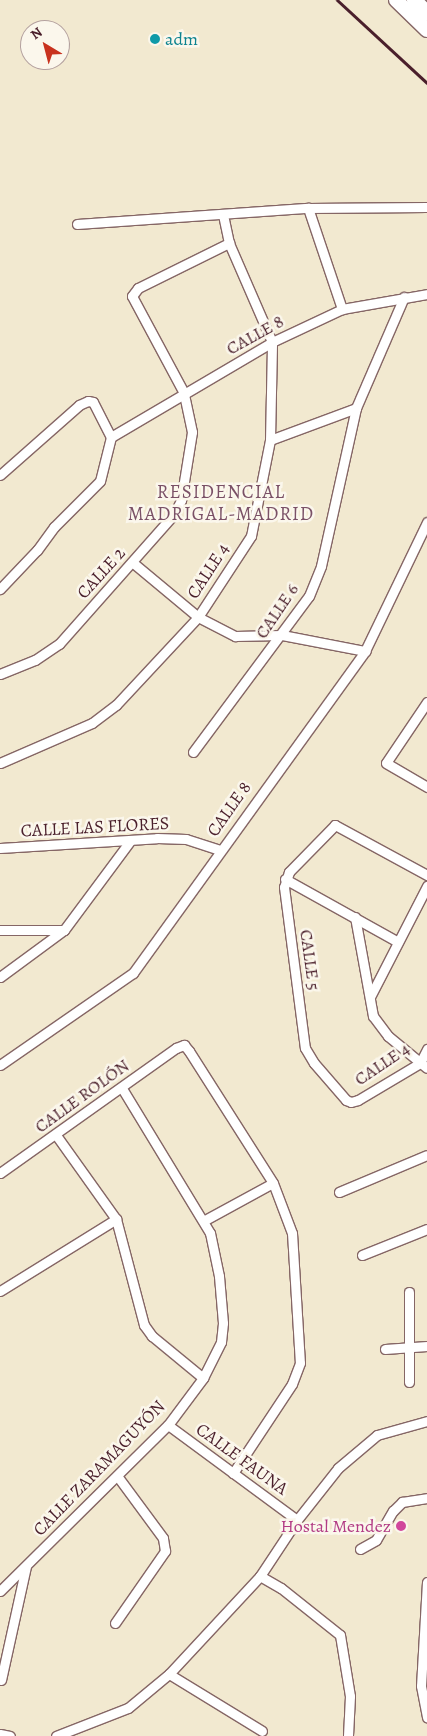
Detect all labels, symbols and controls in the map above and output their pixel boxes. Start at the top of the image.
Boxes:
north arrow [20,20,70,70]
text: N [26,23,46,44]
place label: adm [165,28,198,50]
marker: adm [149,33,161,45]
street label: CALLE 8 [223,310,287,360]
district label: RESIDENCIAL MADRIGAL-MADRID [126,482,316,526]
street label: CALLE 4 [182,539,234,603]
street label: CALLE 2 [72,543,130,603]
street label: CALLE 6 [251,579,303,643]
street label: CALLE 8 [202,777,256,841]
street label: CALLE LAS FLORES [20,812,170,842]
street label: CALLE 5 [295,928,325,992]
street label: CALLE 4 [350,1038,414,1090]
street label: CALLE ROLÓN [31,1055,133,1137]
street label: CALLE ZARAMAGUYÓN [29,1396,169,1540]
street label: CALLE FAUNA [192,1418,292,1500]
place label: Hostal Mendez [280,1515,391,1537]
marker: Hostal Mendez [395,1520,407,1532]

